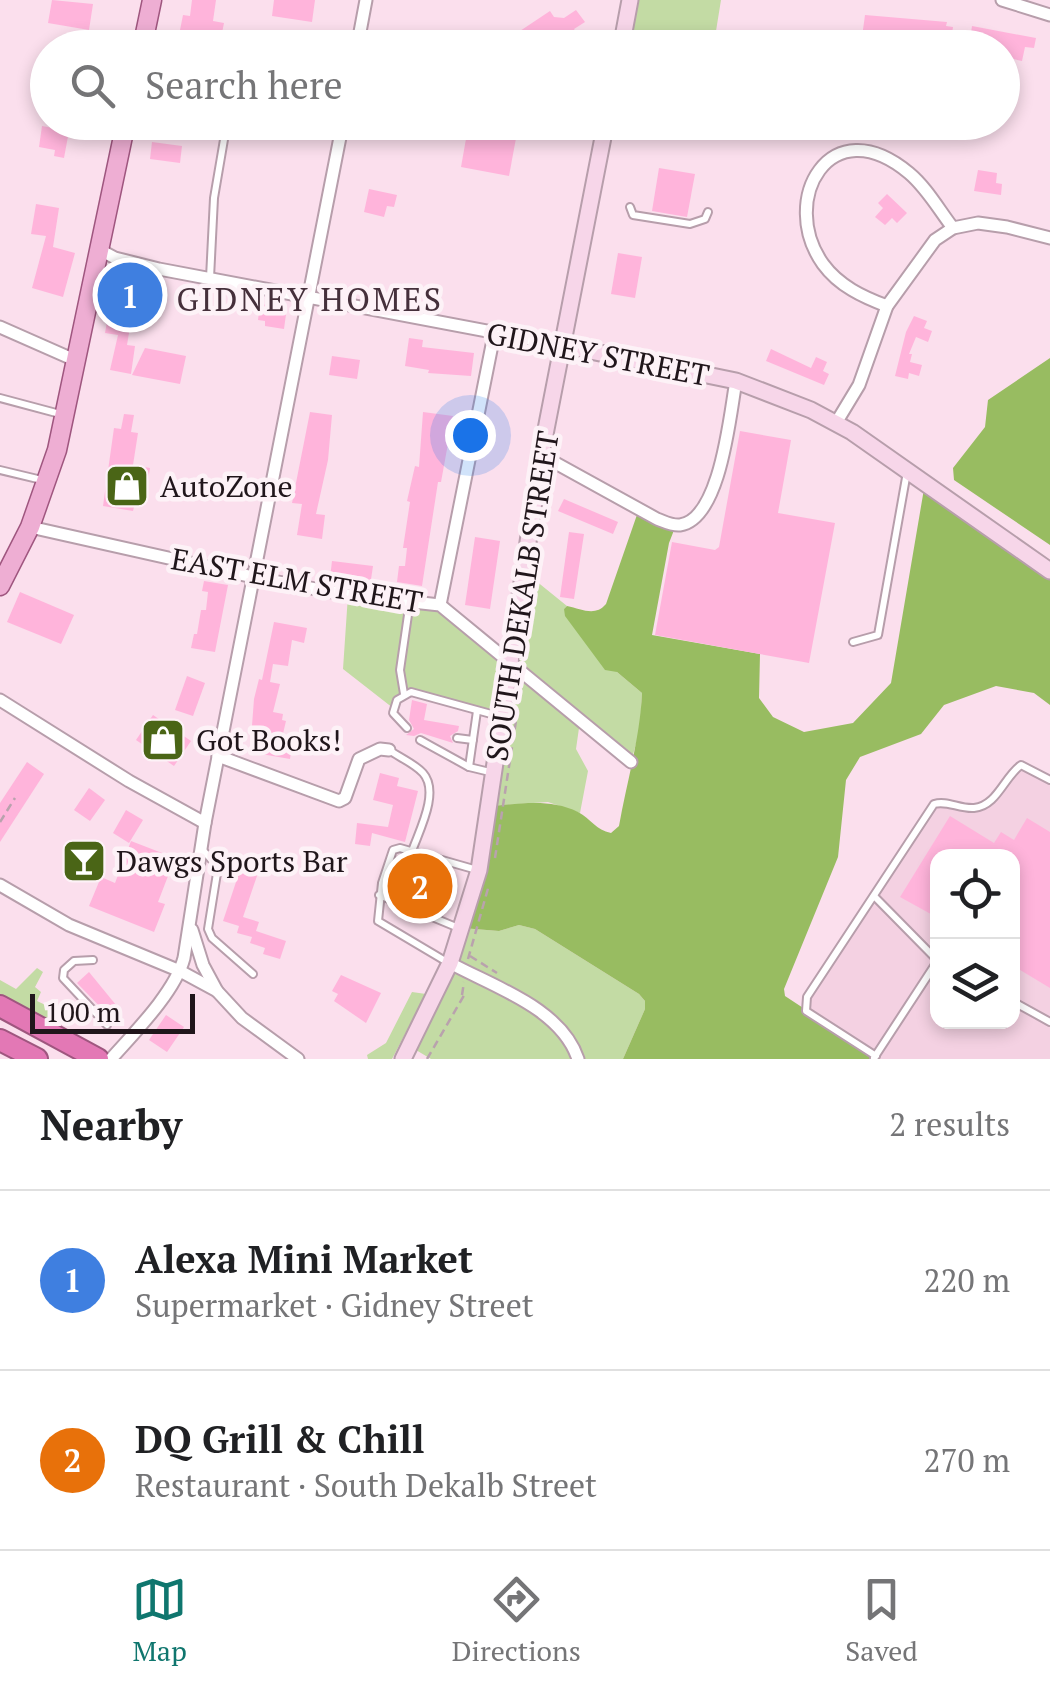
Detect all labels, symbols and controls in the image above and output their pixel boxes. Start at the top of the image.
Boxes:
search box [30,30,1020,140]
icon: search [65,58,120,113]
text: Search here [145,60,343,110]
pin: 1 [98,258,162,332]
district label: GIDNEY HOMES [177,278,443,320]
street label: GIDNEY STREET [483,313,713,395]
your location [445,410,496,461]
street label: SOUTH DEKALB STREET [476,428,568,764]
shop icon: AutoZone [104,463,150,509]
place label: AutoZone [160,466,293,506]
street label: EAST ELM STREET [168,538,426,622]
shop icon: Got Books! [140,717,186,763]
place label: Got Books! [196,720,341,760]
bar icon: Dawgs Sports Bar [61,838,107,884]
place label: Dawgs Sports Bar [116,841,348,881]
pin: 2 [388,848,452,924]
map controls [930,849,1020,1029]
button: locate [930,849,1020,939]
button: layers [930,939,1020,1029]
scale bar [30,989,195,1034]
text: 100 m [45,993,121,1030]
text: Nearby [40,1096,182,1152]
text: 2 results [889,1103,1010,1145]
text: Alexa Mini Market [135,1234,473,1284]
text: 1 [63,1259,82,1301]
text: 220 m [923,1259,1010,1301]
text: Supermarket · Gidney Street [135,1284,534,1326]
text: DQ Grill & Chill [135,1414,425,1464]
text: 2 [63,1439,82,1481]
text: 270 m [923,1439,1010,1481]
text: Restaurant · South Dekalb Street [135,1464,597,1506]
tab: Map [132,1572,187,1669]
tab: Directions [452,1572,581,1669]
tab: Saved [845,1572,918,1669]

